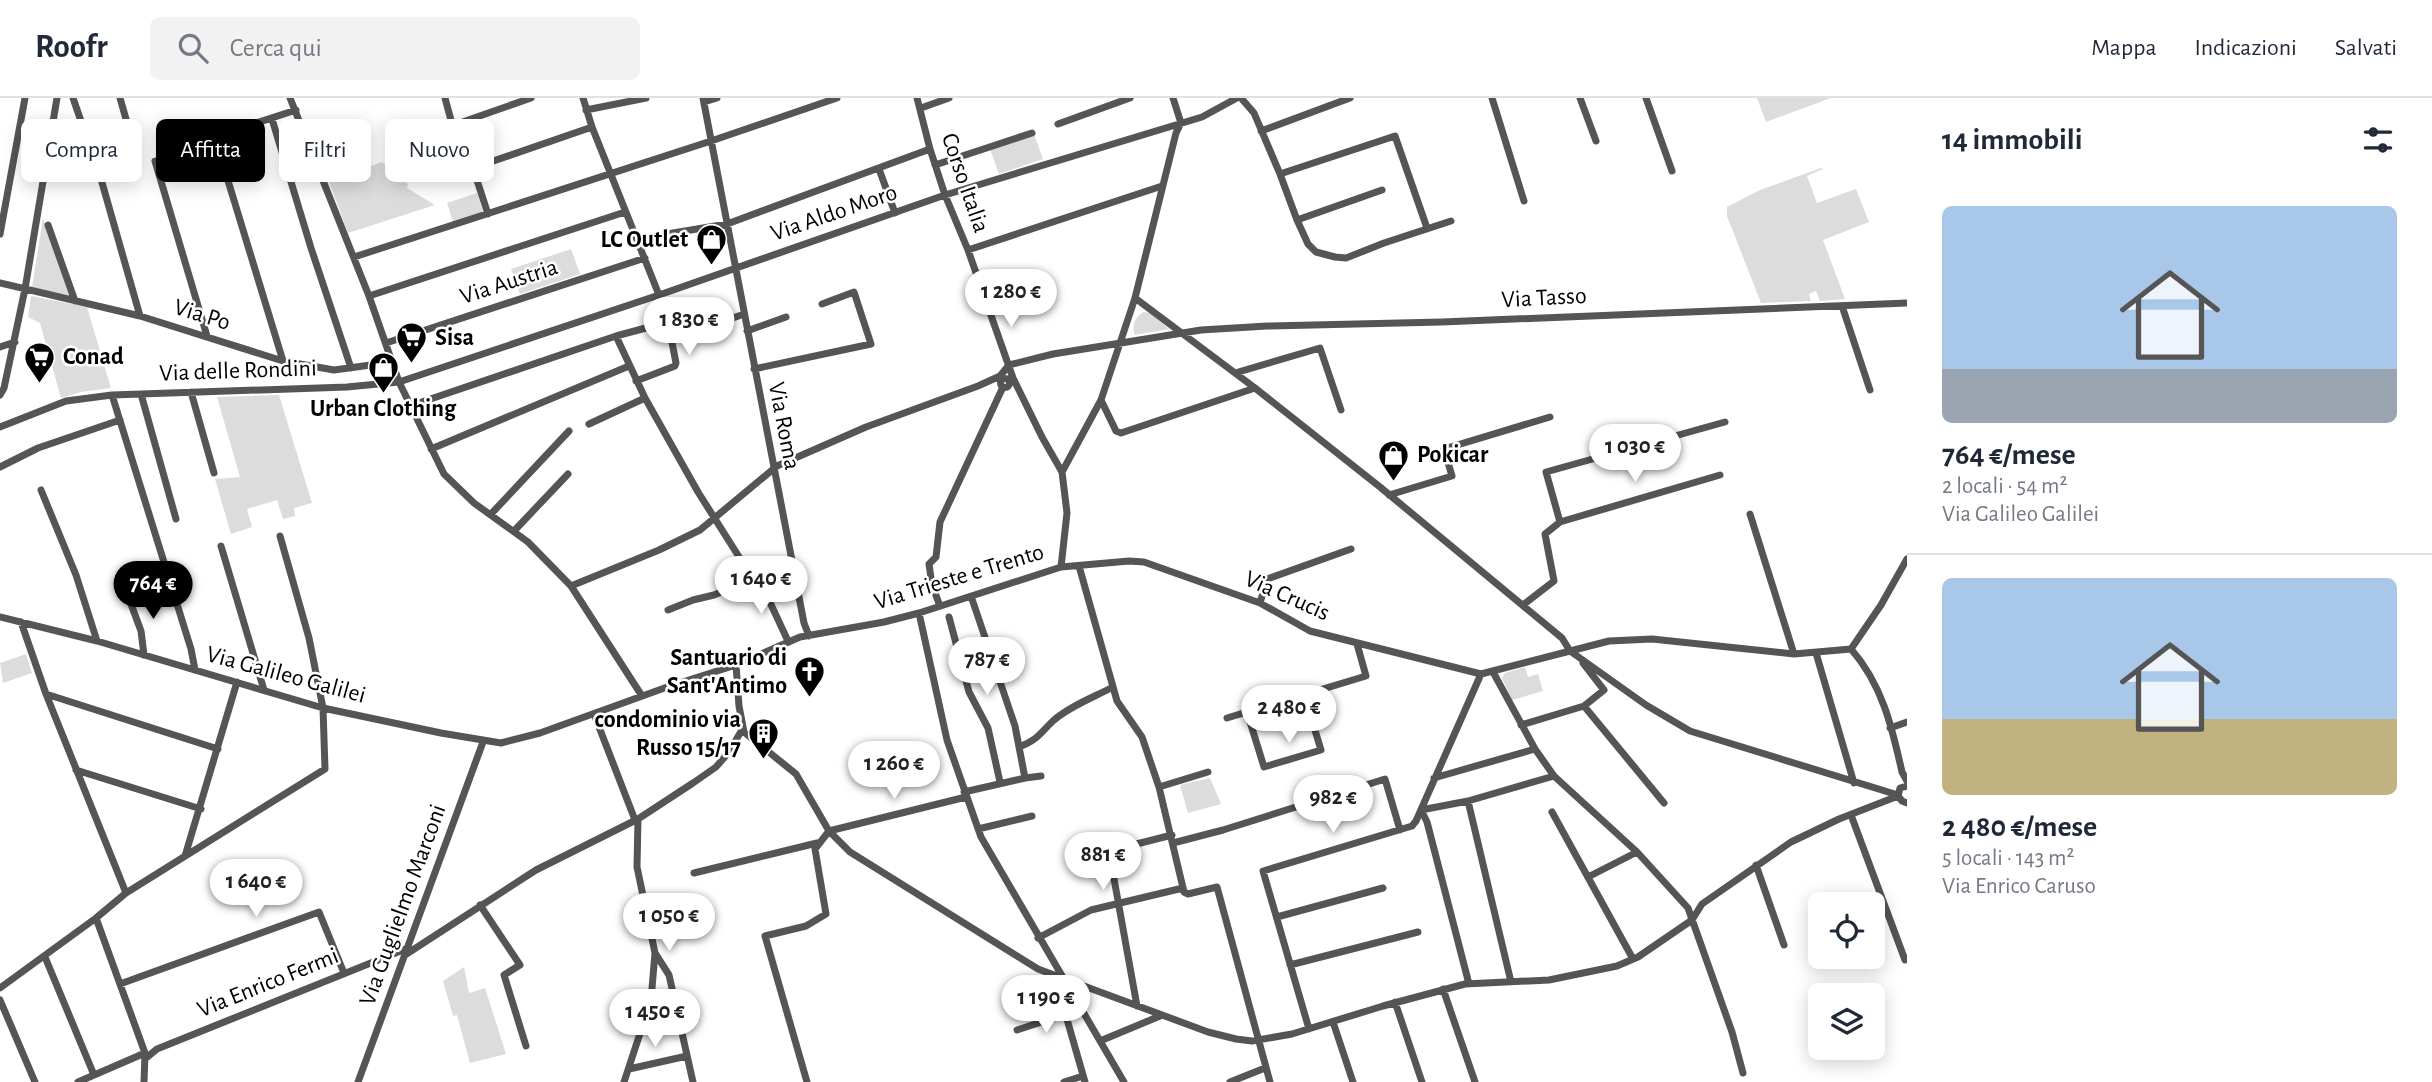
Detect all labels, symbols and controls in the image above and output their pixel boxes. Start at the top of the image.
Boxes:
search box [150,17,640,80]
icon: search [174,29,212,67]
text: Roofr [35,31,108,64]
text: Cerca qui [230,35,322,61]
text: Mappa [2091,36,2156,60]
text: Indicazioni [2194,36,2297,60]
text: Salvati [2335,36,2397,60]
chip: Compra [21,119,142,182]
chip: Affitta [156,119,265,182]
chip: Filtri [279,119,371,182]
chip: Nuovo [385,119,494,182]
icon: filters [2359,121,2397,159]
text: 14 immobili [1942,125,2083,155]
street label: Corso Italia [937,130,993,236]
street label: Via Aldo Moro [768,180,900,246]
shop icon: LC Outlet [694,223,728,267]
place label: LC Outlet [600,228,688,252]
icon: home [2107,252,2233,378]
street label: Via Austria [457,255,561,309]
pin: 1 280 € [946,270,1076,329]
text: 1 280 € [981,280,1041,303]
street label: Via Tasso [1501,284,1587,312]
street label: Via Po [171,295,233,335]
pin: 1 830 € [624,298,754,357]
text: 1 830 € [659,308,719,331]
supermarket icon: Sisa [395,321,429,365]
place label: Sisa [435,326,474,350]
supermarket icon: Conad [23,340,57,384]
place label: Conad [63,345,124,369]
shop icon: Urban Clothing [366,350,400,394]
street label: Via delle Rondini [159,356,317,386]
street label: Via Roma [764,380,804,472]
place label: Urban Clothing [310,397,457,421]
pin: 1 030 € [1570,424,1700,484]
text: 1 030 € [1605,435,1665,458]
shop icon: Pokicar [1377,438,1411,482]
text: 764 €/mese [1942,440,2076,470]
place label: Pokicar [1417,443,1489,467]
text: 2 locali · 54 m² [1942,475,2068,498]
text: Via Galileo Galilei [1942,503,2099,526]
street label: Via Trieste e Trento [871,540,1047,614]
pin: 1 640 € [696,556,826,616]
pin: 764 € [104,561,202,621]
text: 1 640 € [731,567,791,590]
street label: Via Crucis [1241,567,1333,625]
text: 764 € [130,572,176,595]
icon: home [2107,624,2233,750]
pin: 787 € [938,638,1036,697]
street label: Via Galileo Galilei [204,642,368,708]
place label: Santuario di Sant'Antimo [667,646,787,698]
text: 787 € [964,648,1010,671]
church icon: Santuario di Sant'Antimo [793,655,827,699]
pin: 2 480 € [1224,686,1354,745]
text: 2 480 € [1257,696,1321,719]
place label: condominio via Russo 15/17 [594,708,741,760]
building icon: condominio via Russo 15/17 [747,717,781,761]
pin: 1 260 € [829,742,959,801]
text: 1 260 € [864,752,924,775]
pin: 982 € [1284,776,1382,835]
text: 982 € [1309,786,1357,809]
street label: Via Guglielmo Marconi [355,801,451,1009]
text: 2 480 €/mese [1942,812,2097,842]
pin: 881 € [1054,832,1152,892]
text: 881 € [1080,843,1126,866]
text: 5 locali · 143 m² [1942,847,2074,870]
pin: 1 640 € [191,860,321,919]
text: 1 640 € [226,870,286,893]
text: Via Enrico Caruso [1942,875,2096,898]
map controls [1808,892,1885,1060]
button: locate [1808,892,1885,969]
pin: 1 050 € [604,894,734,953]
text: 1 050 € [639,904,699,927]
street label: Via Enrico Fermi [194,944,342,1022]
pin: 1 190 € [981,976,1111,1035]
button: layers [1808,983,1885,1060]
text: 1 190 € [1017,986,1075,1009]
pin: 1 450 € [590,990,720,1049]
text: 1 450 € [625,1000,685,1023]

